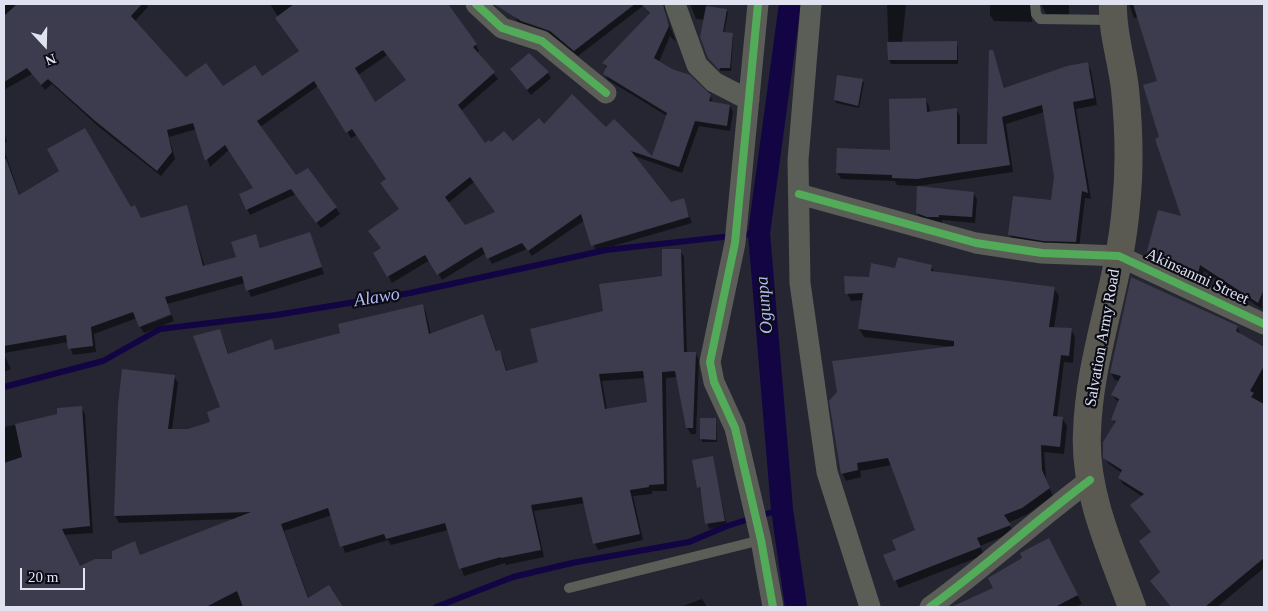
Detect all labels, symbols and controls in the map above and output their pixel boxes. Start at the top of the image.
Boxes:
north arrow [20,20,70,70]
text: N [43,51,58,68]
street label: Akinsanmi Street [1142,245,1252,309]
street label: Salvation Army Road [1081,268,1125,408]
water label: Ogunpa [752,275,778,335]
water label: Alawo [353,284,401,312]
scale bar [22,558,88,590]
text: 20 m [28,569,58,585]

